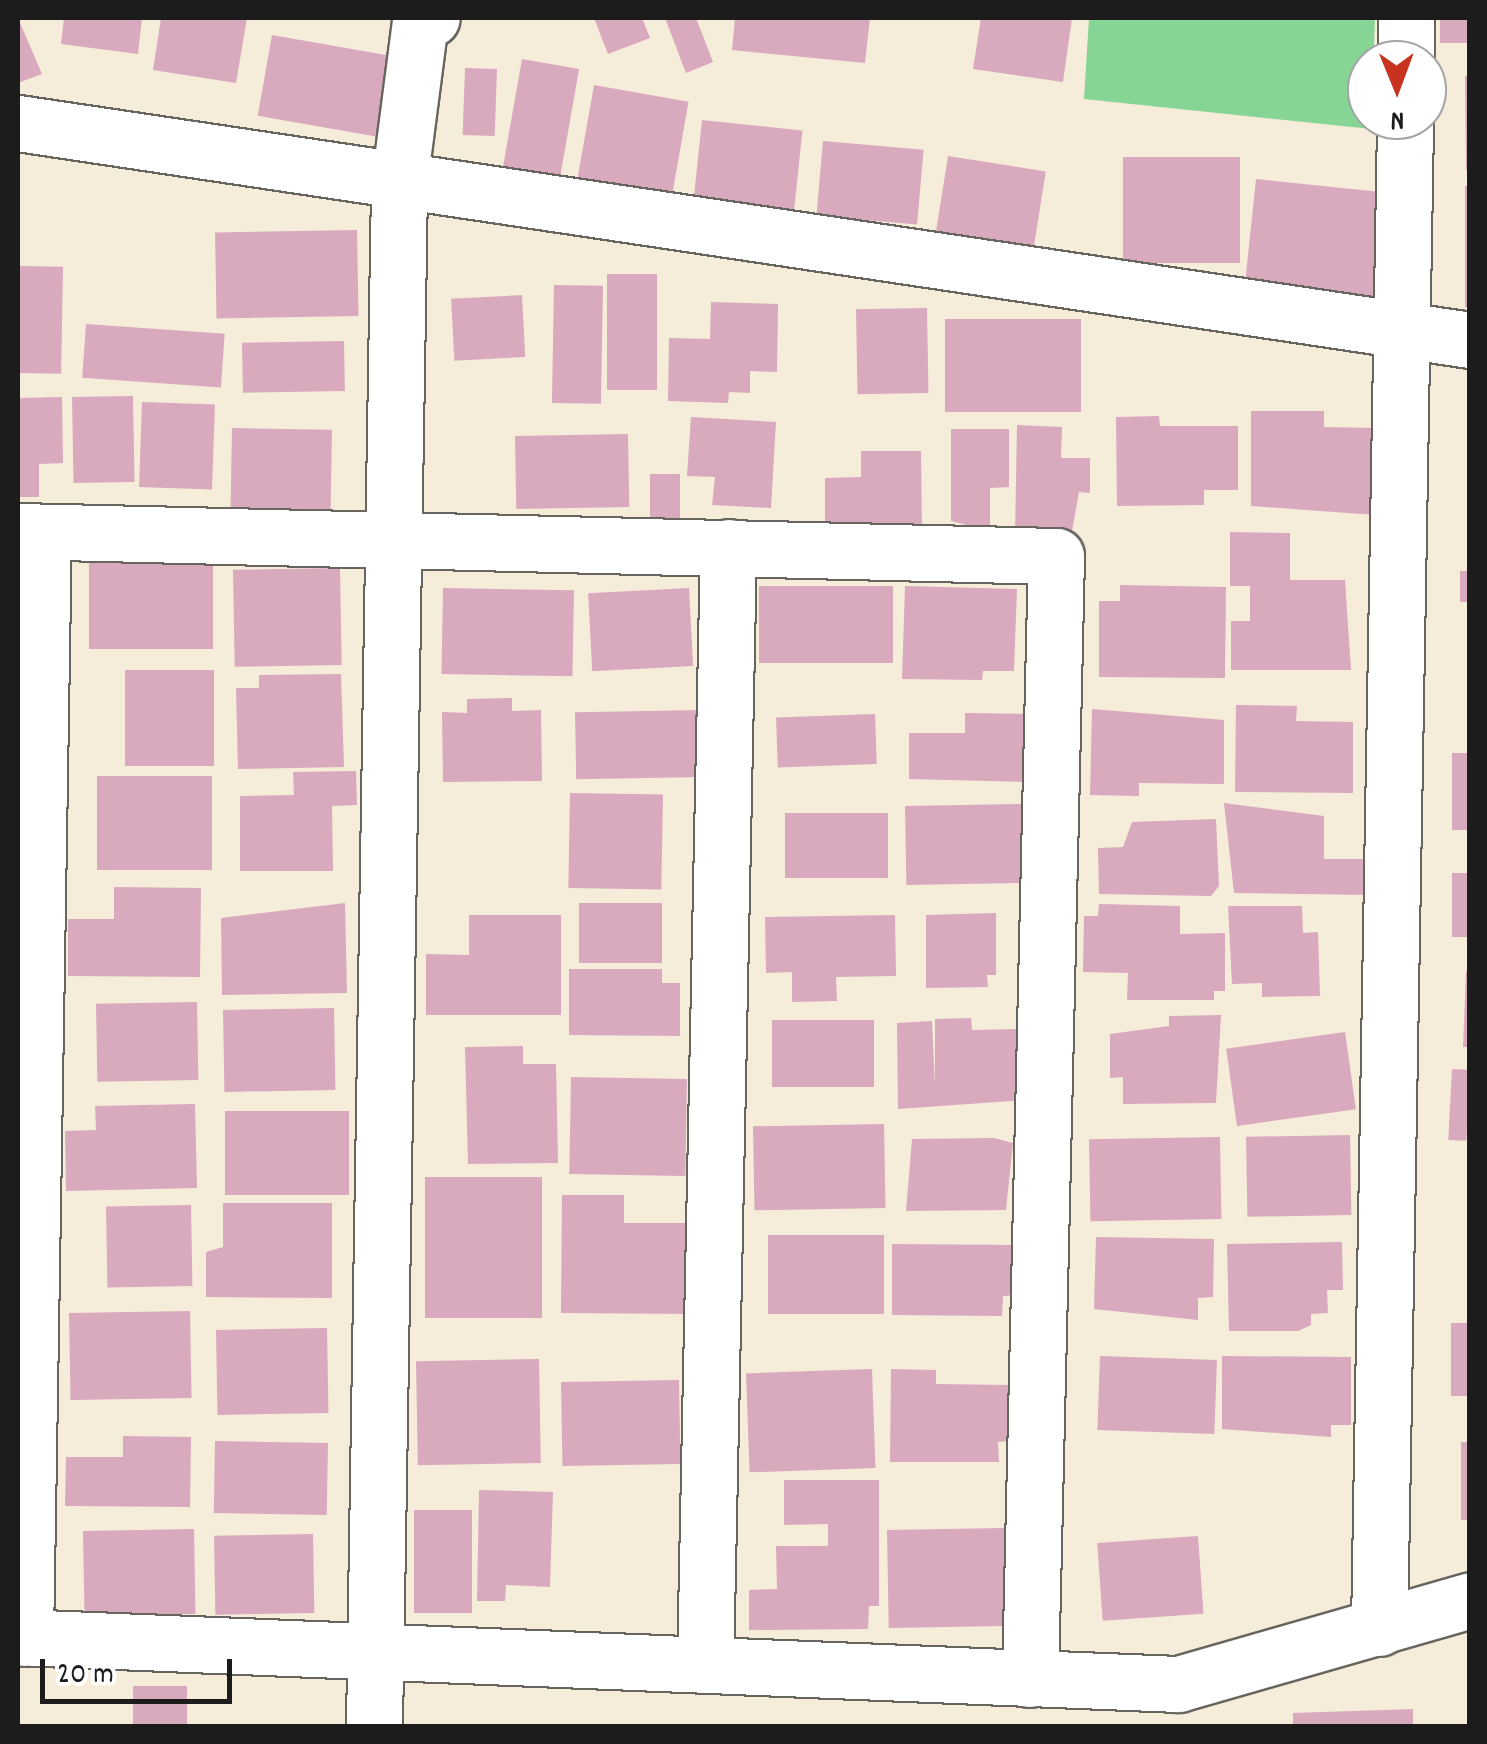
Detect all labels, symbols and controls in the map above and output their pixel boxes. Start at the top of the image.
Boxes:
north arrow [1347,40,1447,140]
text: N [1390,98,1405,138]
scale bar [45,1639,238,1701]
text: 20 m [57,1655,114,1698]

